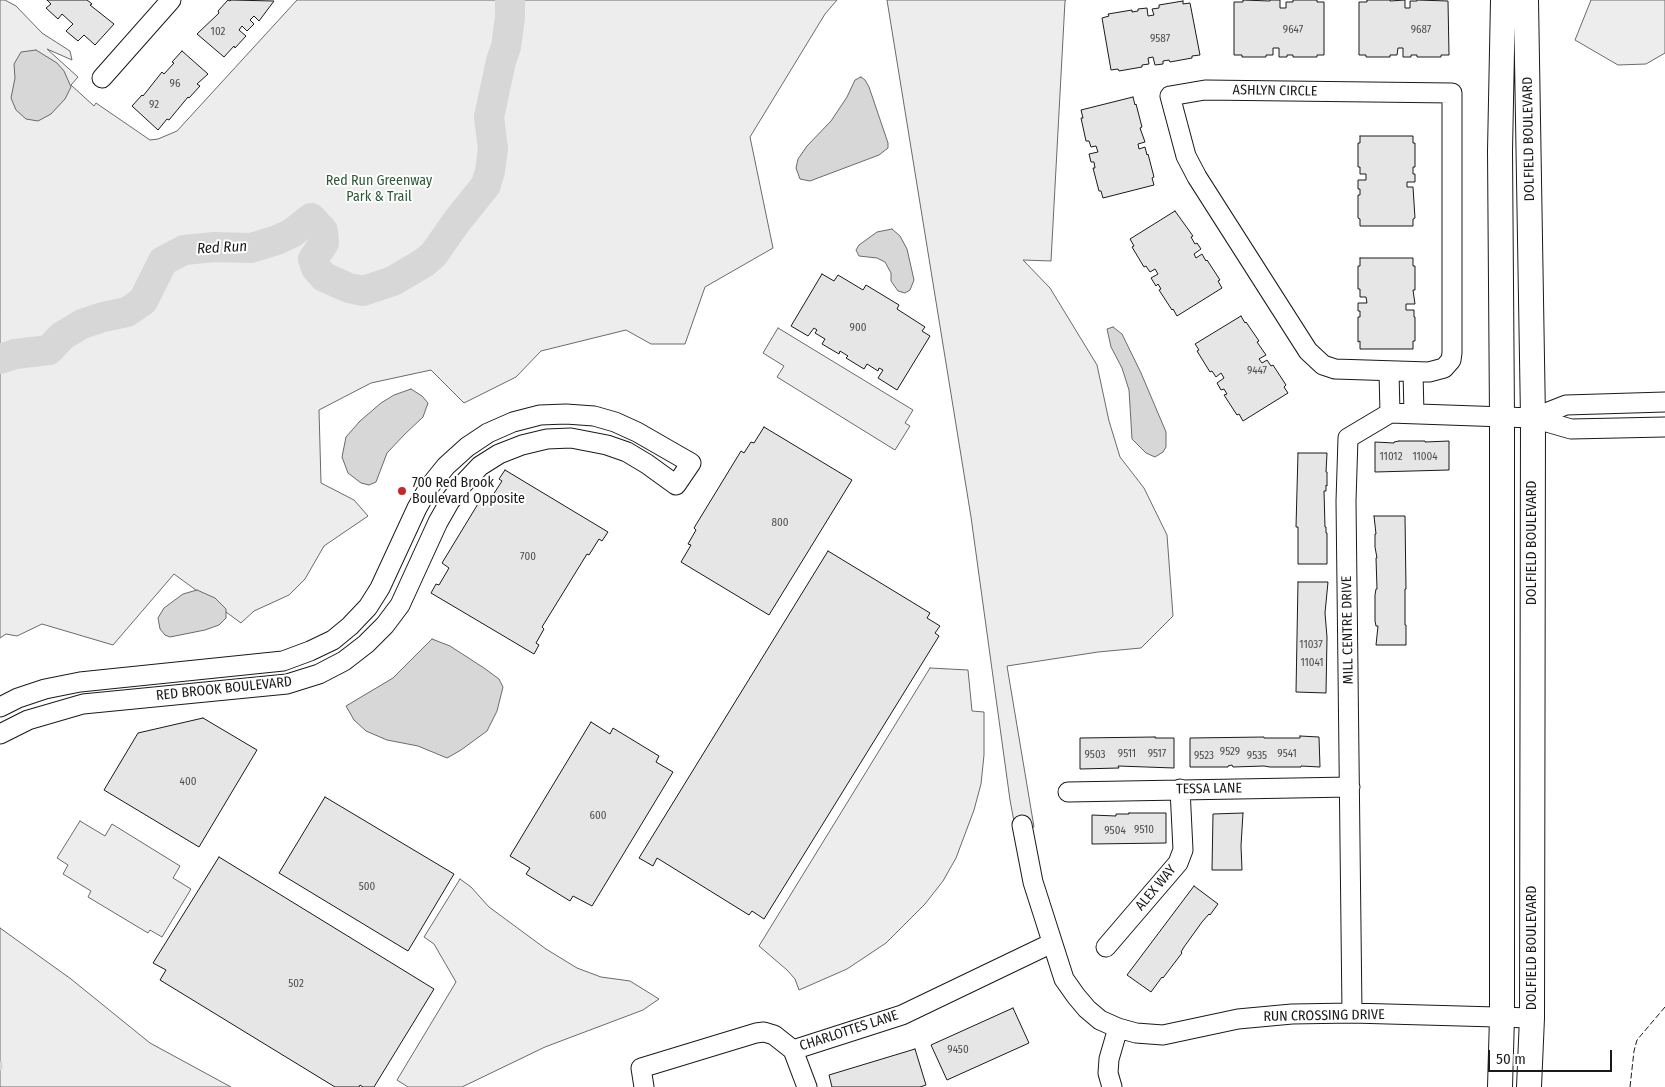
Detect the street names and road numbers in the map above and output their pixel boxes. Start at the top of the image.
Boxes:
street label: DOLFIELD BOULEVARD [1520,77,1538,201]
street label: ASHLYN CIRCLE [1233,82,1317,100]
street label: DOLFIELD BOULEVARD [1524,481,1540,605]
street label: MILL CENTRE DRIVE [1339,576,1357,684]
street label: RED BROOK BOULEVARD [155,674,293,704]
street label: TESSA LANE [1176,780,1242,798]
street label: ALEX WAY [1132,862,1180,914]
street label: DOLFIELD BOULEVARD [1524,886,1540,1010]
street label: CHARLOTTES LANE [798,1007,900,1055]
street label: RUN CROSSING DRIVE [1263,1007,1385,1025]

